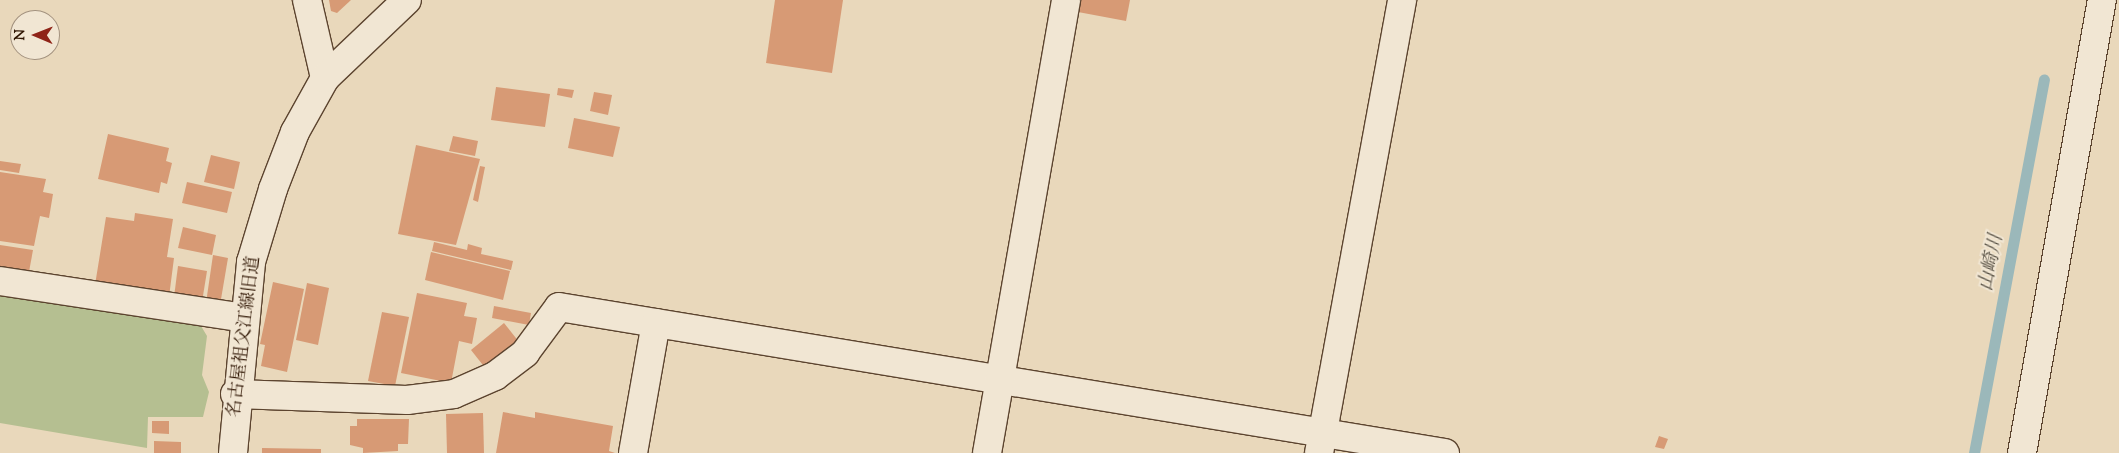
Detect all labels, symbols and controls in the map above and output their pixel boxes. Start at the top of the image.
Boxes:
north arrow [10,10,60,60]
text: N [11,29,31,41]
water label: 山崎川 [1975,233,2009,293]
street label: 名古屋祖父江線旧道 [224,255,266,419]

